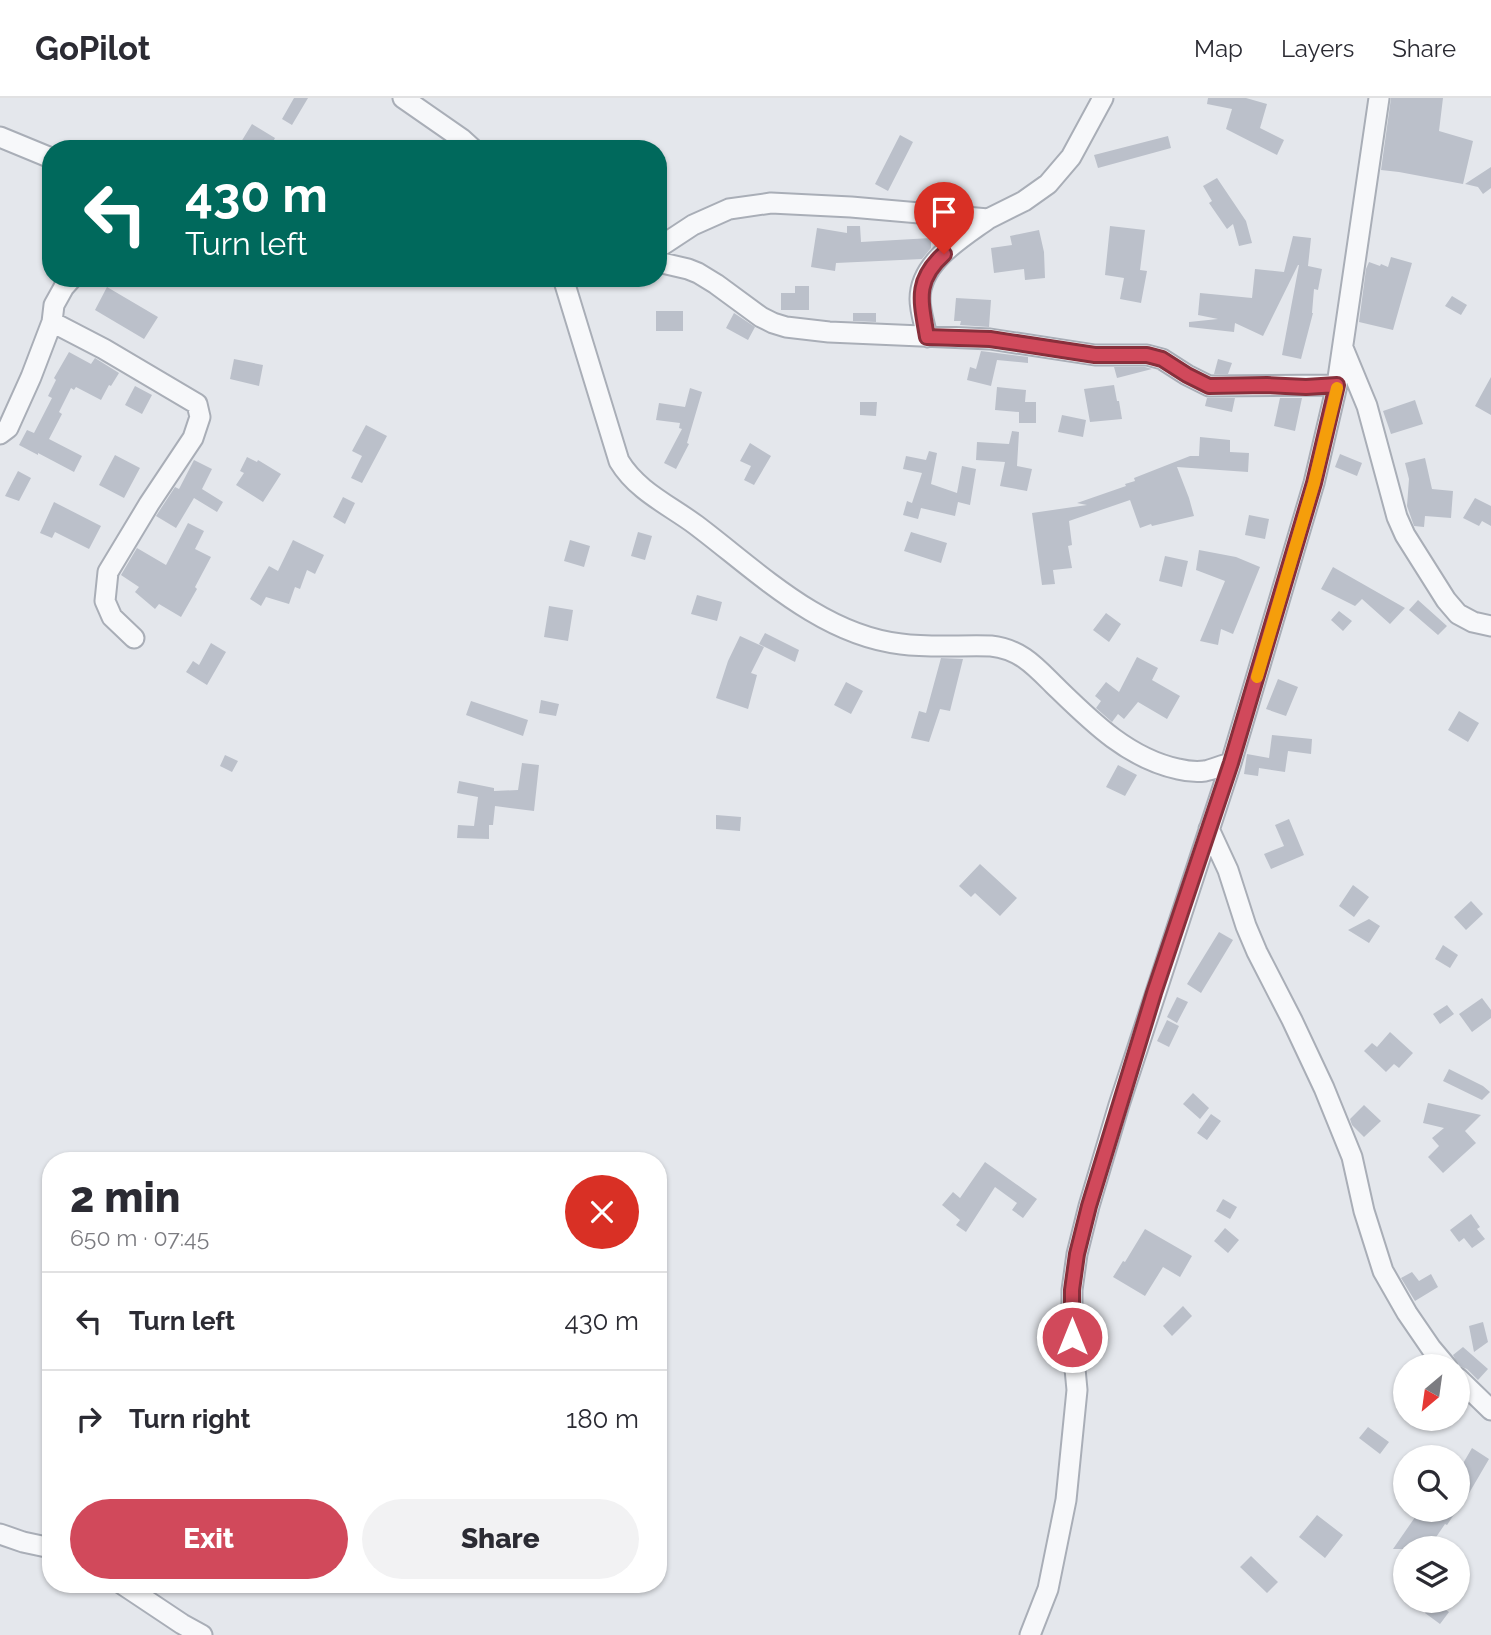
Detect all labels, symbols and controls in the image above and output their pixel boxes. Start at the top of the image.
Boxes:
text: GoPilot [35,29,150,68]
text: Map [1194,34,1243,63]
text: Layers [1281,34,1354,63]
text: Share [1392,34,1456,63]
text: 430 m [185,166,328,223]
icon: left [70,168,161,259]
pin [914,182,974,254]
icon: arrive [925,193,963,231]
text: Turn left [185,225,307,262]
text: 2 min [70,1173,180,1222]
button: close [565,1175,639,1249]
text: 650 m · 07:45 [70,1224,209,1251]
position arrow [1035,1300,1109,1374]
icon: left [70,1302,108,1340]
text: Turn left [129,1306,235,1336]
text: 430 m [564,1306,639,1336]
north arrow [1393,1354,1470,1432]
map controls [1393,1354,1470,1613]
icon: right [70,1400,108,1438]
text: Turn right [129,1404,250,1434]
text: 180 m [566,1404,639,1434]
button: search [1393,1445,1470,1522]
button: Exit [70,1499,348,1579]
button: Share [362,1499,639,1579]
button: layers [1393,1536,1470,1613]

